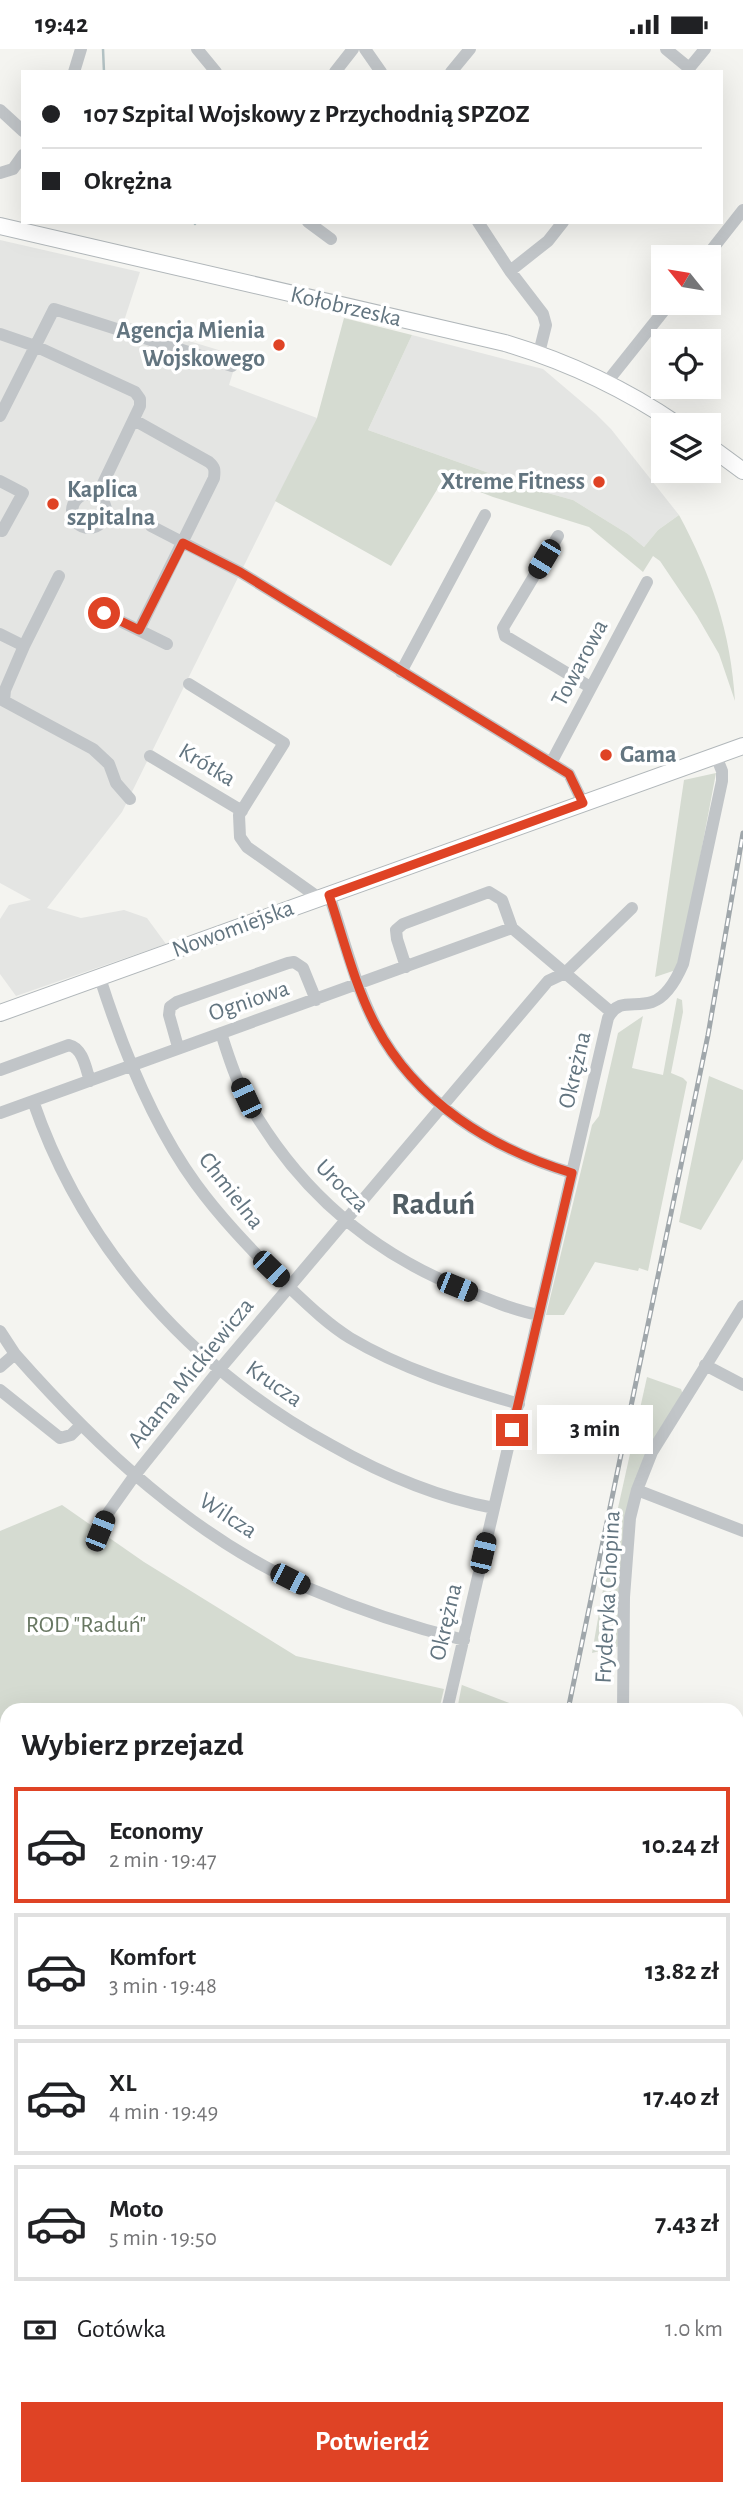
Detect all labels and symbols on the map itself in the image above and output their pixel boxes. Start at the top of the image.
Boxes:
north arrow [651,245,721,315]
street label: Kołobrzeska [288,283,404,331]
place label: Agencja Mienia Wojskowego [116,319,265,371]
marker: Agencja Mienia Wojskowego [271,337,287,353]
place label: Xtreme Fitness [441,470,585,494]
marker: Xtreme Fitness [591,474,607,490]
place label: Kaplica szpitalna [67,478,155,530]
marker: Kaplica szpitalna [45,496,61,512]
car [525,536,564,582]
route start [88,597,120,629]
street label: Towarowa [547,616,613,710]
street label: Krótka [174,739,240,791]
place label: Gama [620,743,676,767]
marker: Gama [598,747,614,763]
street label: Nowomiejska [169,896,297,962]
street label: Ogniowa [206,976,292,1026]
street label: Okrężna [554,1029,596,1111]
car [228,1075,265,1121]
street label: Chmielna [194,1148,268,1234]
street label: Urocza [311,1155,373,1217]
district label: Raduń [391,1188,475,1220]
car [249,1247,294,1291]
car [434,1269,481,1305]
street label: Adama Mickiewicza [123,1294,259,1452]
street label: Krucza [241,1356,307,1412]
callout: 3 min [536,1405,652,1455]
route end [496,1414,528,1446]
street label: Wilcza [195,1489,261,1543]
car [83,1508,118,1554]
street label: Fryderyka Chopina [591,1510,625,1684]
car [469,1530,498,1576]
car [267,1560,314,1598]
street label: Okrężna [425,1581,467,1663]
park label: ROD "Raduń" [26,1613,146,1637]

